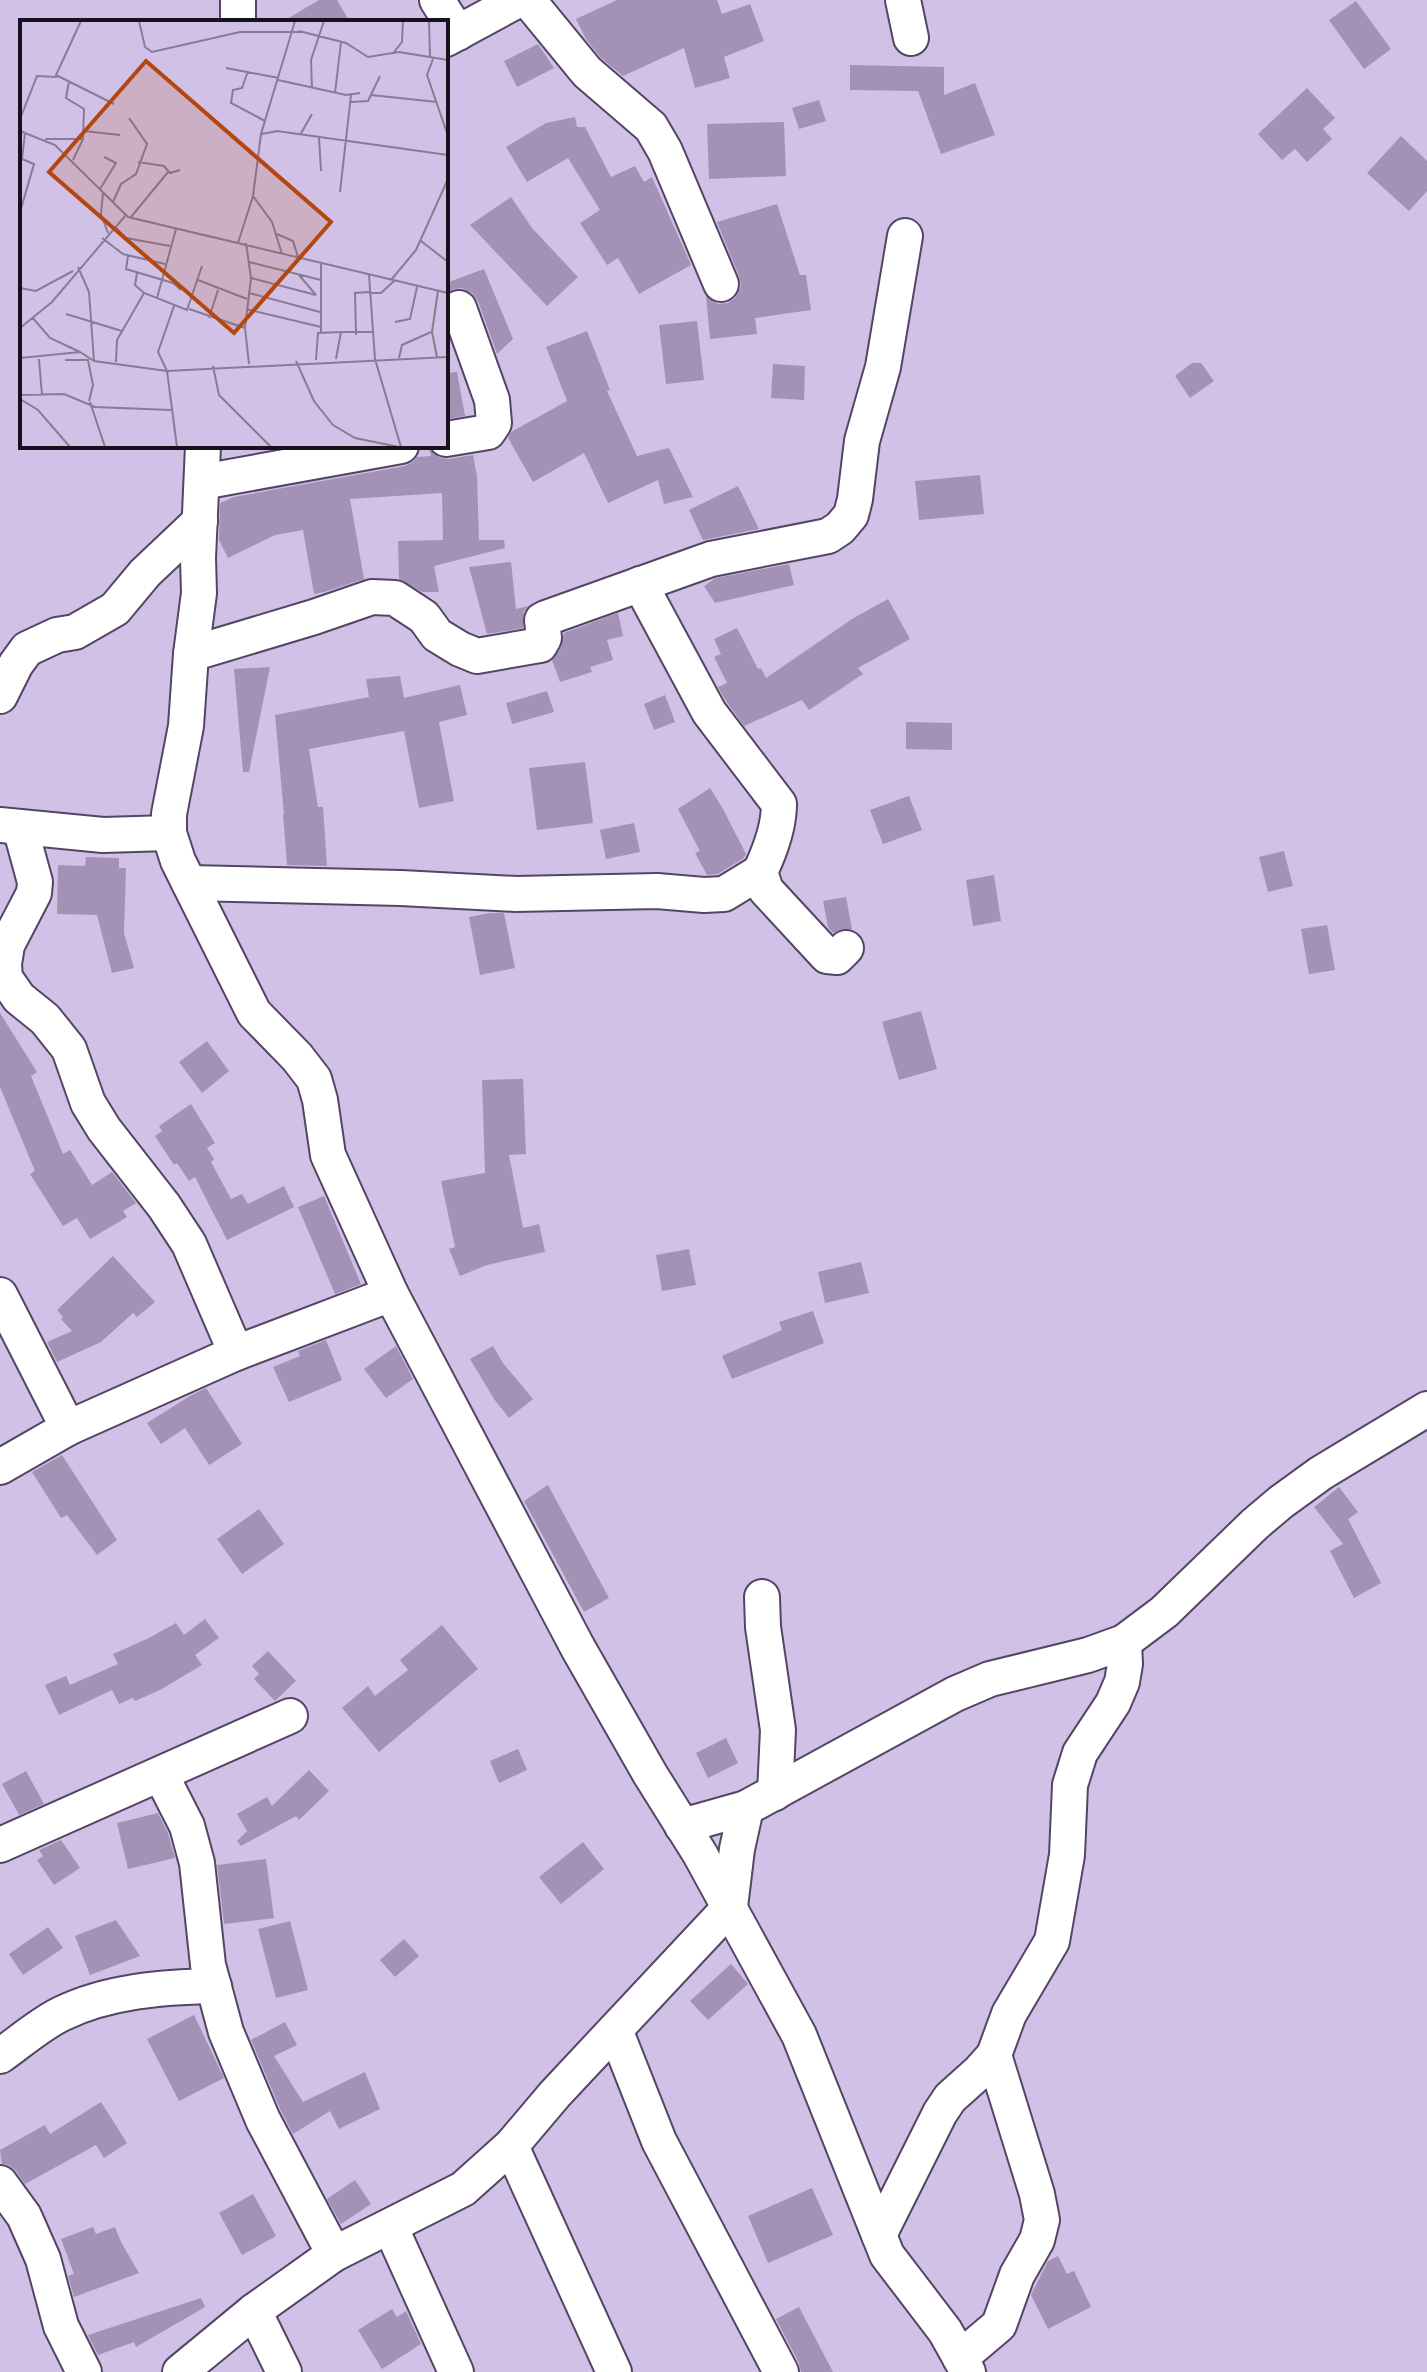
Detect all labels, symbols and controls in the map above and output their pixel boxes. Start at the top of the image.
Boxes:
inset map [20,20,448,448]

